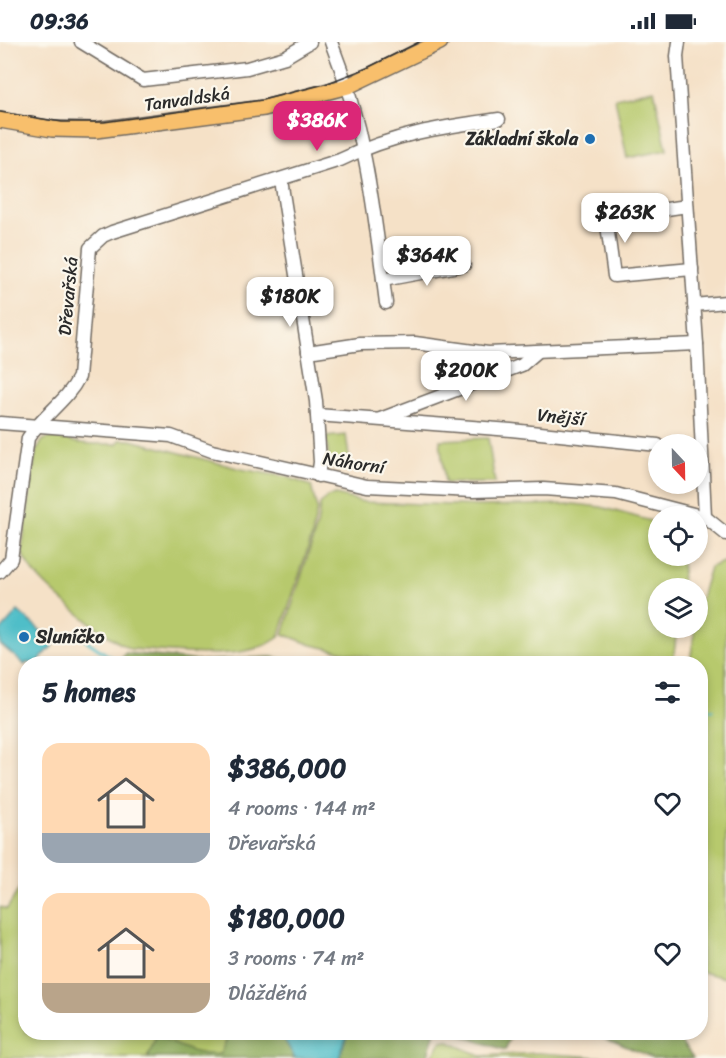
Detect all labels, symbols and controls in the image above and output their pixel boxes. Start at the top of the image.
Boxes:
text: 09:36 [30,2,89,41]
street label: Tanvaldská [142,77,232,121]
pin: $386K [275,101,359,152]
text: $386K [287,103,347,138]
place label: Základní škola [464,123,579,155]
marker: Základní škola [583,132,597,146]
pin: $263K [583,193,667,244]
text: $263K [595,195,655,230]
pin: $364K [385,236,469,287]
text: $364K [397,238,457,273]
street label: Dřevařská [49,255,87,337]
pin: $180K [248,277,332,328]
text: $180K [261,279,319,314]
pin: $200K [424,351,508,402]
text: $200K [435,353,497,388]
street label: Vnější [536,399,588,436]
north arrow [648,434,708,494]
map controls [648,434,708,638]
street label: Náhorní [321,442,389,484]
button: locate [648,506,708,566]
button: layers [648,578,708,638]
place label: Sluníčko [35,621,105,653]
marker: Sluníčko [17,630,31,644]
text: 5 homes [42,669,135,715]
icon: filters [651,676,684,709]
text: $386,000 [228,745,347,791]
icon: home [90,767,162,839]
icon: heart [651,787,684,820]
text: 4 rooms · 144 m² [228,791,376,826]
text: Dřevařská [228,826,316,861]
text: $180,000 [228,895,345,941]
icon: home [90,917,162,989]
icon: heart [651,937,684,970]
text: 3 rooms · 74 m² [228,941,364,976]
text: Dlážděná [228,976,307,1011]

